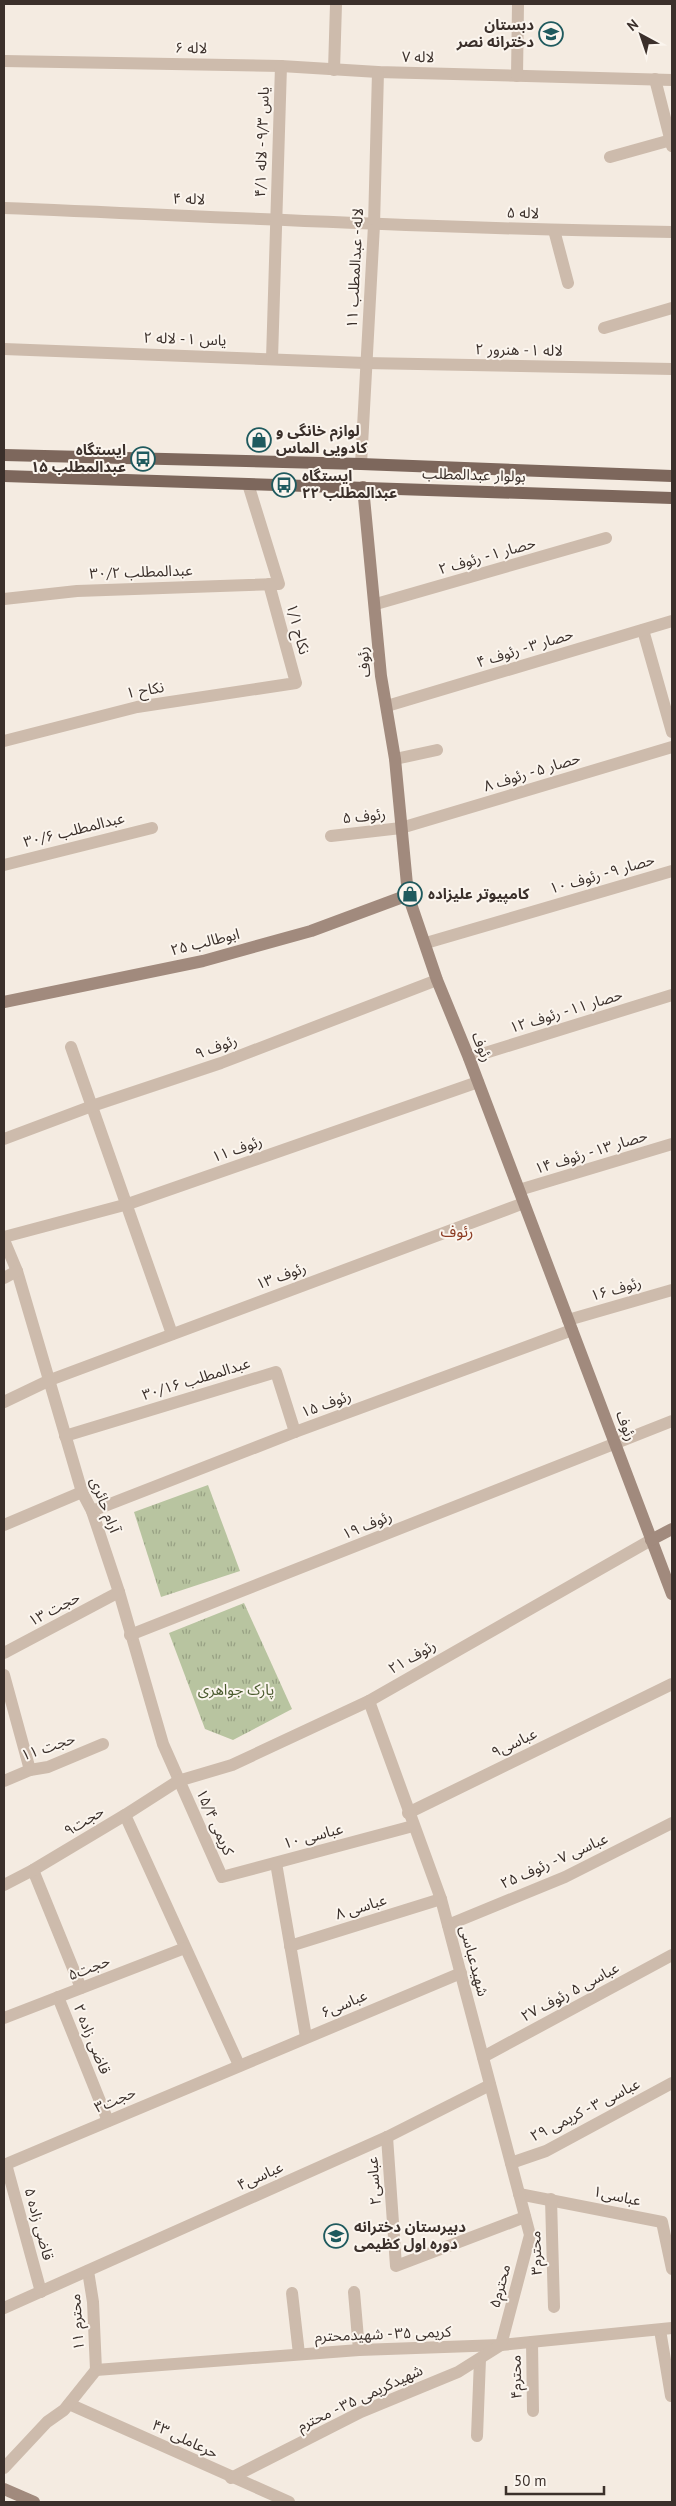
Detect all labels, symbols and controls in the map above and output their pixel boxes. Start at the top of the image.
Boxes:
north arrow [616,10,666,60]
place label: دبستان دخترانه نصر [456,15,534,51]
text: N [623,15,642,35]
school or university icon: دبستان دخترانه نصر [538,21,564,47]
street label: لاله ۶ [175,38,207,57]
street label: لاله ۷ [402,47,434,66]
street label: یاس ۹/۳ - لاله ۴/۱ [250,86,273,198]
street label: لاله ۴ [172,188,206,209]
street label: لاله ۵ [506,202,540,223]
street label: لاله - عبدالمطلب ۱۱ [342,207,367,329]
street label: یاس ۱ - لاله ۲ [143,328,227,349]
street label: لاله ۱ - هنرور ۲ [475,339,563,360]
place label: لوازم خانگی و کادویی الماس [276,421,367,457]
shop icon: لوازم خانگی و کادویی الماس [246,427,272,453]
place label: ایستگاه عبدالمطلب ۱۵ [31,440,126,476]
bus stop icon: ایستگاه عبدالمطلب ۱۵ [130,446,156,472]
street label: بولوار عبدالمطلب [422,463,526,486]
place label: ایستگاه عبدالمطلب ۲۲ [302,466,397,502]
bus stop icon: ایستگاه عبدالمطلب ۲۲ [271,472,297,498]
street label: حصار ۱ - رئوف ۲ [436,533,538,578]
street label: عبدالمطلب ۳۰/۲ [89,560,193,583]
street label: نکاح ۱/۱ [280,601,314,657]
street label: حصار ۳ - رئوف ۴ [474,624,576,671]
street label: رئوف [353,646,374,678]
street label: نکاح ۱ [124,677,166,705]
street label: حصار ۵ - رئوف ۸ [481,748,583,795]
street label: رئوف ۵ [341,804,387,827]
street label: عبدالمطلب ۳۰/۶ [21,808,127,851]
street label: حصار ۹ - رئوف ۱۰ [547,849,657,898]
shop icon: کامپیوتر علیزاده [397,881,423,907]
place label: کامپیوتر علیزاده [428,884,530,904]
street label: ابوطالب ۲۵ [168,924,241,959]
street label: حصار ۱۱ - رئوف ۱۲ [507,984,625,1037]
street label: رئوف [468,1029,497,1065]
street label: رئوف ۹ [192,1030,240,1063]
street label: حصار ۱۳ - رئوف ۱۴ [532,1125,650,1178]
street label: رئوف ۱۱ [209,1131,265,1166]
district label: رئوف [441,1221,473,1241]
street label: رئوف ۱۳ [253,1258,309,1293]
street label: رئوف ۱۶ [588,1272,644,1305]
street label: عبدالمطلب ۳۰/۱۶ [140,1353,253,1404]
street label: رئوف ۱۵ [298,1386,354,1421]
street label: رئوف [612,1408,641,1444]
street label: آرام حائری [84,1474,125,1537]
street label: رئوف ۱۹ [339,1506,395,1543]
street label: حجت ۱۳ [25,1587,83,1630]
street label: رئوف ۲۱ [384,1635,439,1678]
park label: پارک جواهری [198,1680,274,1700]
street label: عباسی۹ [488,1723,540,1762]
street label: حجت ۱۱ [18,1728,78,1765]
street label: کریمی ۱۵/۴ [192,1786,239,1859]
street label: حجت۹ [60,1801,107,1840]
street label: عباسی ۱۰ [281,1818,345,1853]
street label: عباسی ۷ - رئوف ۲۵ [497,1828,611,1893]
street label: عباسی ۸ [333,1890,389,1923]
street label: شهیدعباسی [456,1923,493,1999]
street label: حجت۵ [65,1951,113,1984]
street label: عباسی ۵ رئوف ۲۷ [517,1957,623,2025]
street label: عباسی۶ [318,1985,370,2022]
street label: قاضی زاده ۲ [70,2001,115,2077]
street label: عباسی ۳ - کریمی ۲۹ [527,2074,643,2145]
street label: حجت۳ [91,2082,139,2117]
street label: عباسی۲ [362,2156,385,2206]
street label: عباسی۴ [234,2157,286,2194]
street label: عباسی۱ [591,2181,643,2210]
street label: قاضی زاده ۵ [21,2186,58,2262]
place label: دبیرستان دخترانه دوره اول کظیمی [354,2217,466,2253]
school or university icon: دبیرستان دخترانه دوره اول کظیمی [323,2223,349,2249]
street label: محترم۳ [525,2231,548,2275]
street label: محترم۵ [485,2262,516,2310]
street label: محترم ۱۱ [65,2293,90,2351]
street label: کریمی ۳۵ - شهیدمحترم [314,2322,452,2347]
street label: محترم۴ [506,2355,527,2399]
street label: شهیدکریمی ۳۵ - محترم [294,2360,427,2437]
street label: حرعاملی ۴۳ [149,2415,222,2462]
scale bar [506,2464,604,2496]
text: 50 m [514,2471,547,2490]

